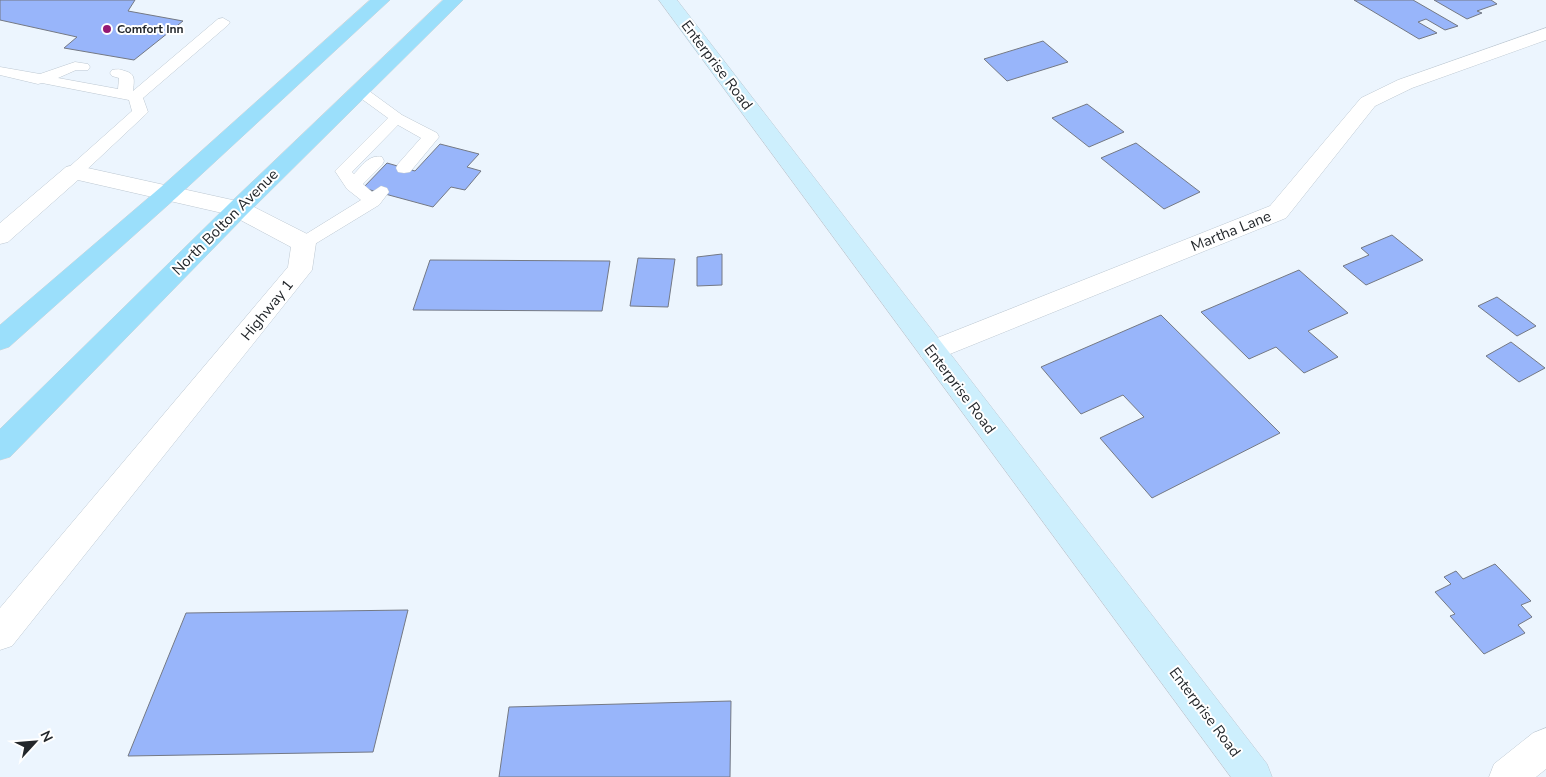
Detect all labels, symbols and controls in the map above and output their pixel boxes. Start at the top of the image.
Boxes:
street label: Enterprise Road [677,16,757,114]
place label: Comfort Inn [117,21,184,37]
marker: Comfort Inn [101,23,113,35]
street label: North Bolton Avenue [168,165,282,279]
street label: Martha Lane [1188,206,1274,256]
street label: Highway 1 [236,275,298,345]
street label: Enterprise Road [920,340,1000,438]
street label: Enterprise Road [1165,663,1245,761]
north arrow [10,717,60,767]
text: N [35,728,57,745]

